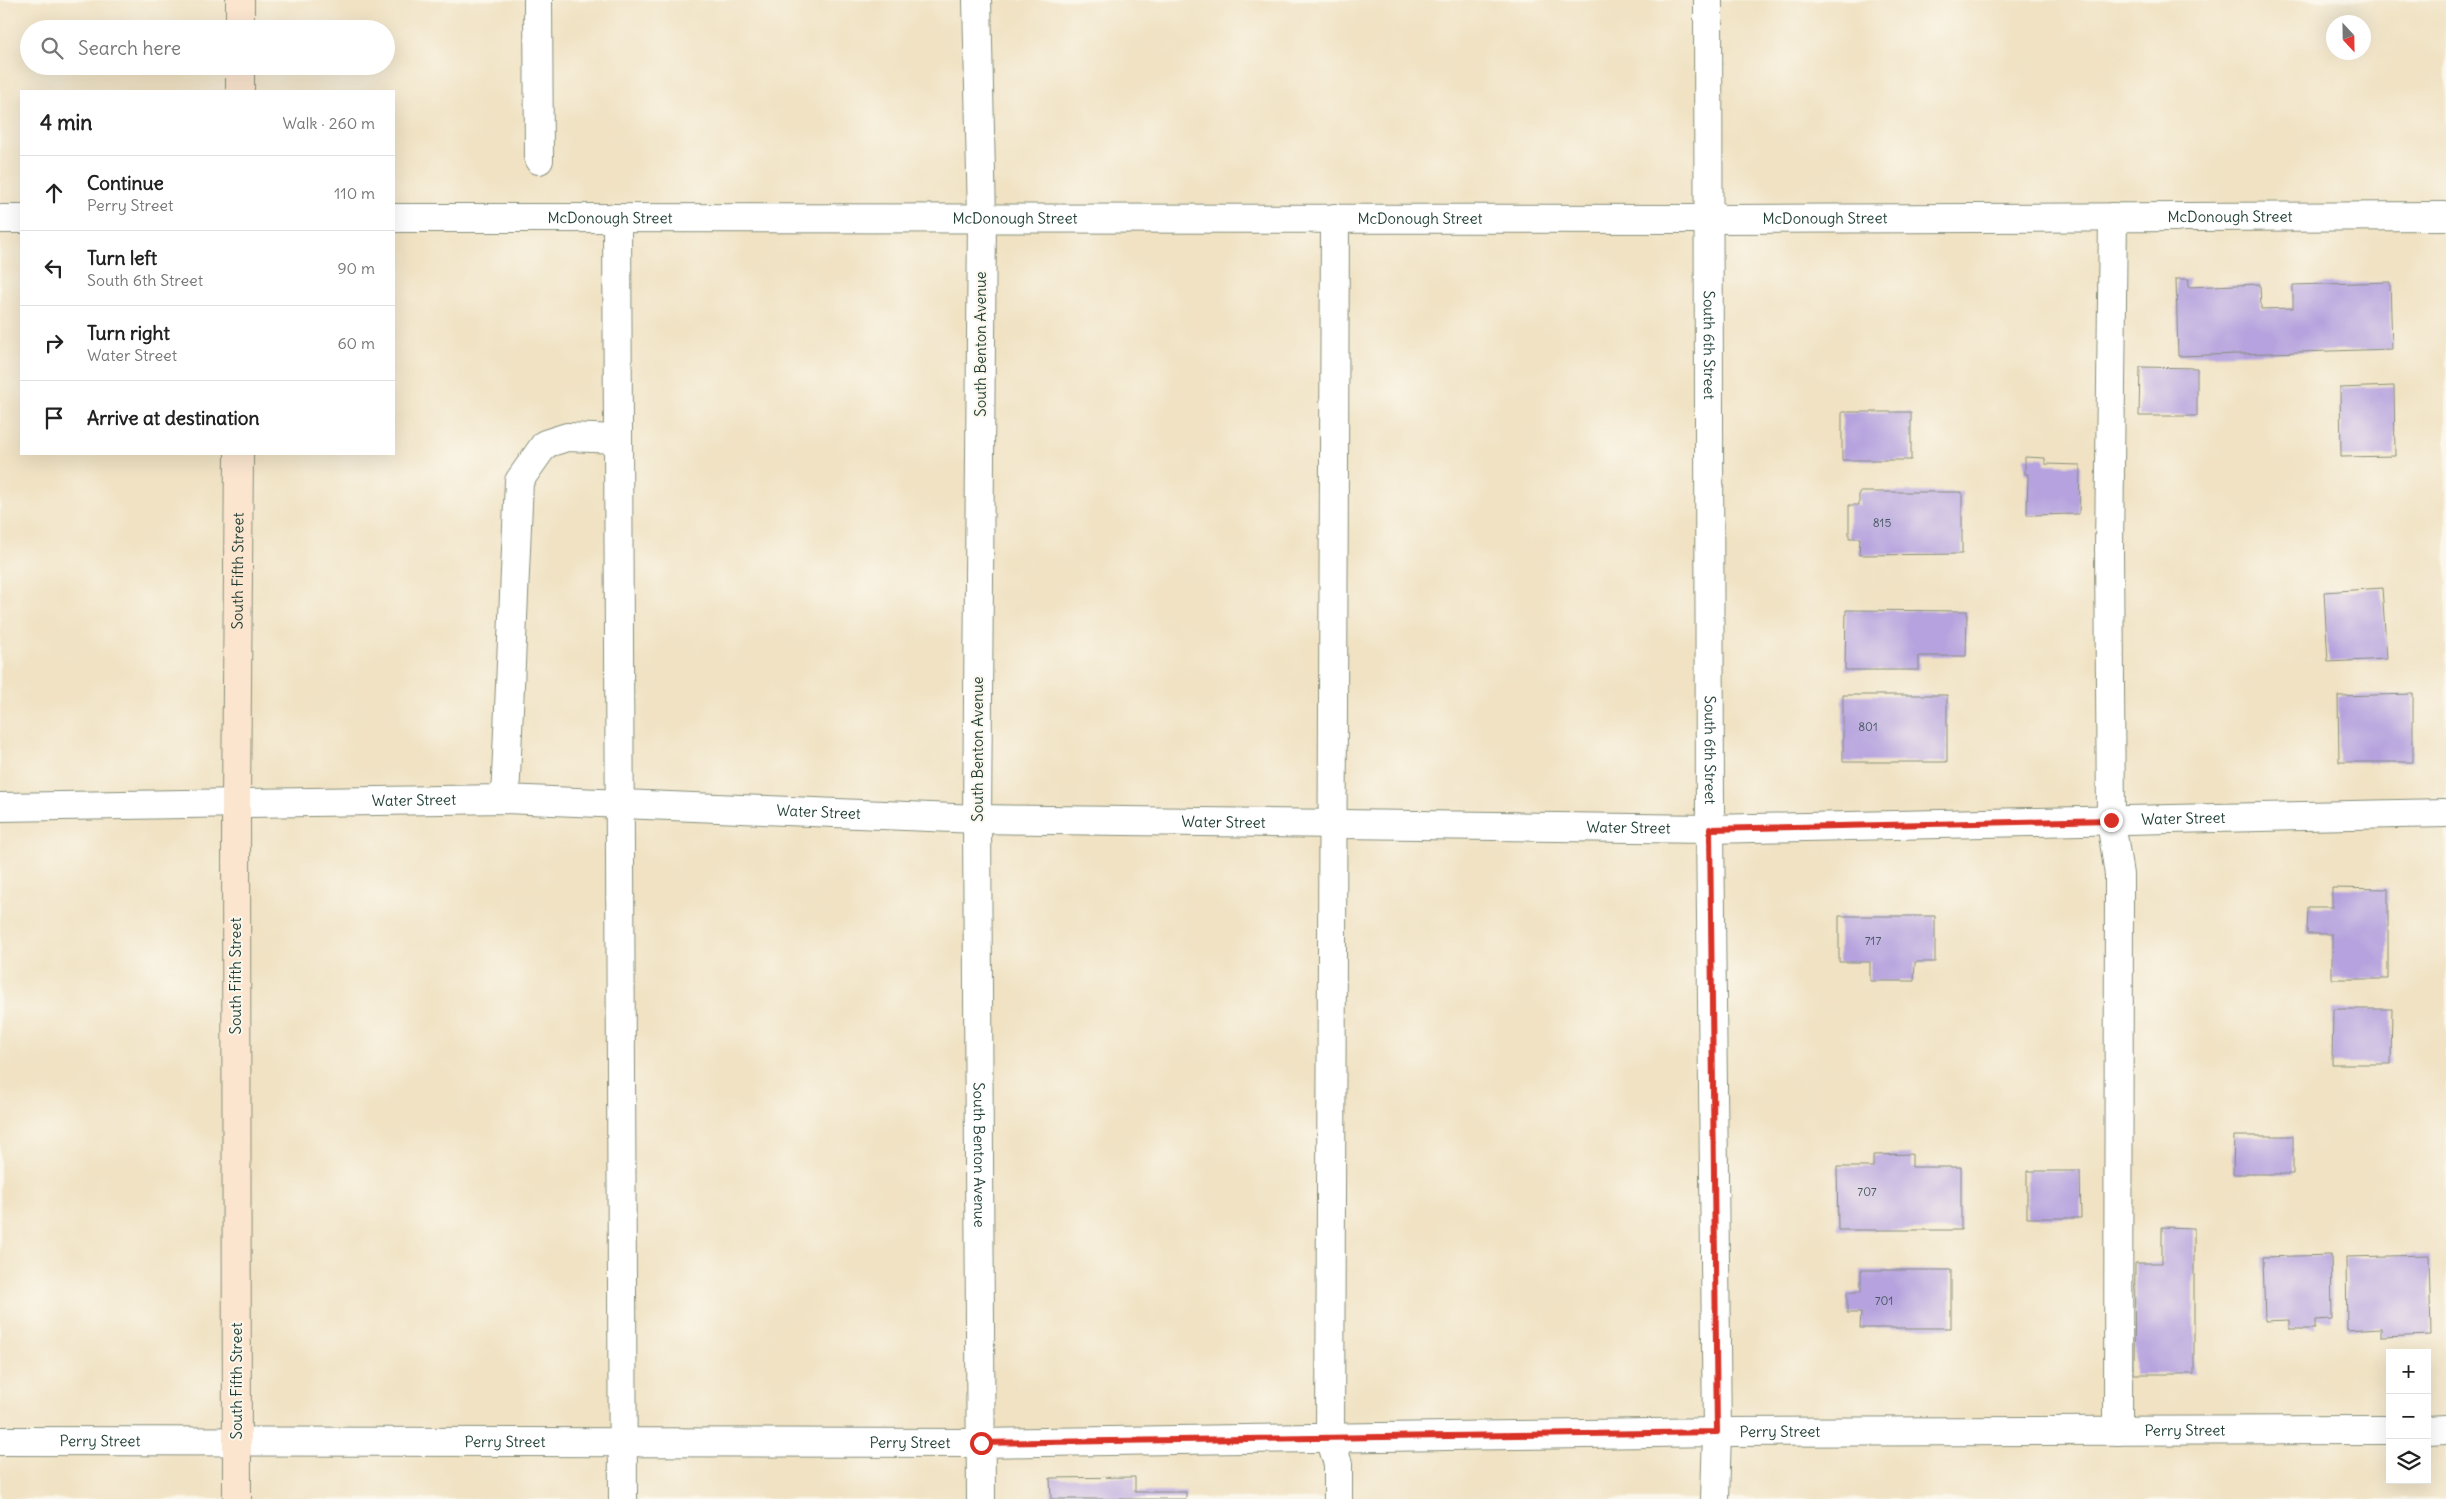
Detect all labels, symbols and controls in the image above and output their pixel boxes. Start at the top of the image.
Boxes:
north arrow [2326,15,2371,60]
search box [20,20,395,75]
icon: search [38,34,66,62]
text: Search here [78,36,181,60]
text: 4 min [40,109,92,136]
text: Walk · 260 m [283,113,375,133]
text: Continue [87,171,164,195]
icon: ahead [40,179,68,207]
text: 110 m [334,183,375,203]
text: Perry Street [87,195,173,215]
street label: McDonough Street [2167,207,2293,226]
street label: McDonough Street [547,208,673,227]
street label: McDonough Street [952,208,1078,228]
street label: McDonough Street [1762,208,1888,228]
street label: McDonough Street [1357,209,1483,228]
text: Turn left [87,246,157,270]
icon: left [40,254,68,282]
text: 90 m [337,258,375,278]
text: South 6th Street [87,270,203,290]
street label: South Benton Avenue [971,271,990,417]
street label: South 6th Street [1700,291,1719,399]
text: Turn right [87,321,170,345]
icon: right [40,329,68,357]
text: 60 m [337,333,375,353]
text: Water Street [87,345,177,365]
icon: arrive [40,404,68,432]
text: Arrive at destination [87,406,260,430]
street label: South Fifth Street [227,512,247,630]
house number: 815 [1873,515,1891,530]
street label: South Benton Avenue [968,676,987,822]
street label: South 6th Street [1701,696,1720,804]
house number: 801 [1858,719,1878,734]
street label: Water Street [372,790,456,810]
street label: Water Street [776,801,861,823]
street label: Water Street [2141,808,2226,829]
route end [2100,809,2123,832]
street label: Water Street [1181,812,1266,832]
street label: Water Street [1586,817,1671,837]
street label: South Fifth Street [226,918,245,1034]
house number: 717 [1865,933,1881,948]
street label: South Benton Avenue [970,1082,989,1228]
house number: 707 [1857,1184,1877,1199]
house number: 701 [1875,1293,1893,1308]
street label: South Fifth Street [227,1323,246,1439]
map controls [2386,1349,2431,1484]
button: + [2386,1349,2431,1394]
button: − [2386,1394,2431,1439]
street label: Perry Street [2144,1420,2225,1440]
street label: Perry Street [1739,1422,1820,1441]
street label: Perry Street [59,1431,141,1450]
street label: Perry Street [464,1432,546,1451]
route start [970,1432,993,1455]
street label: Perry Street [869,1433,951,1452]
button: layers [2386,1439,2431,1484]

